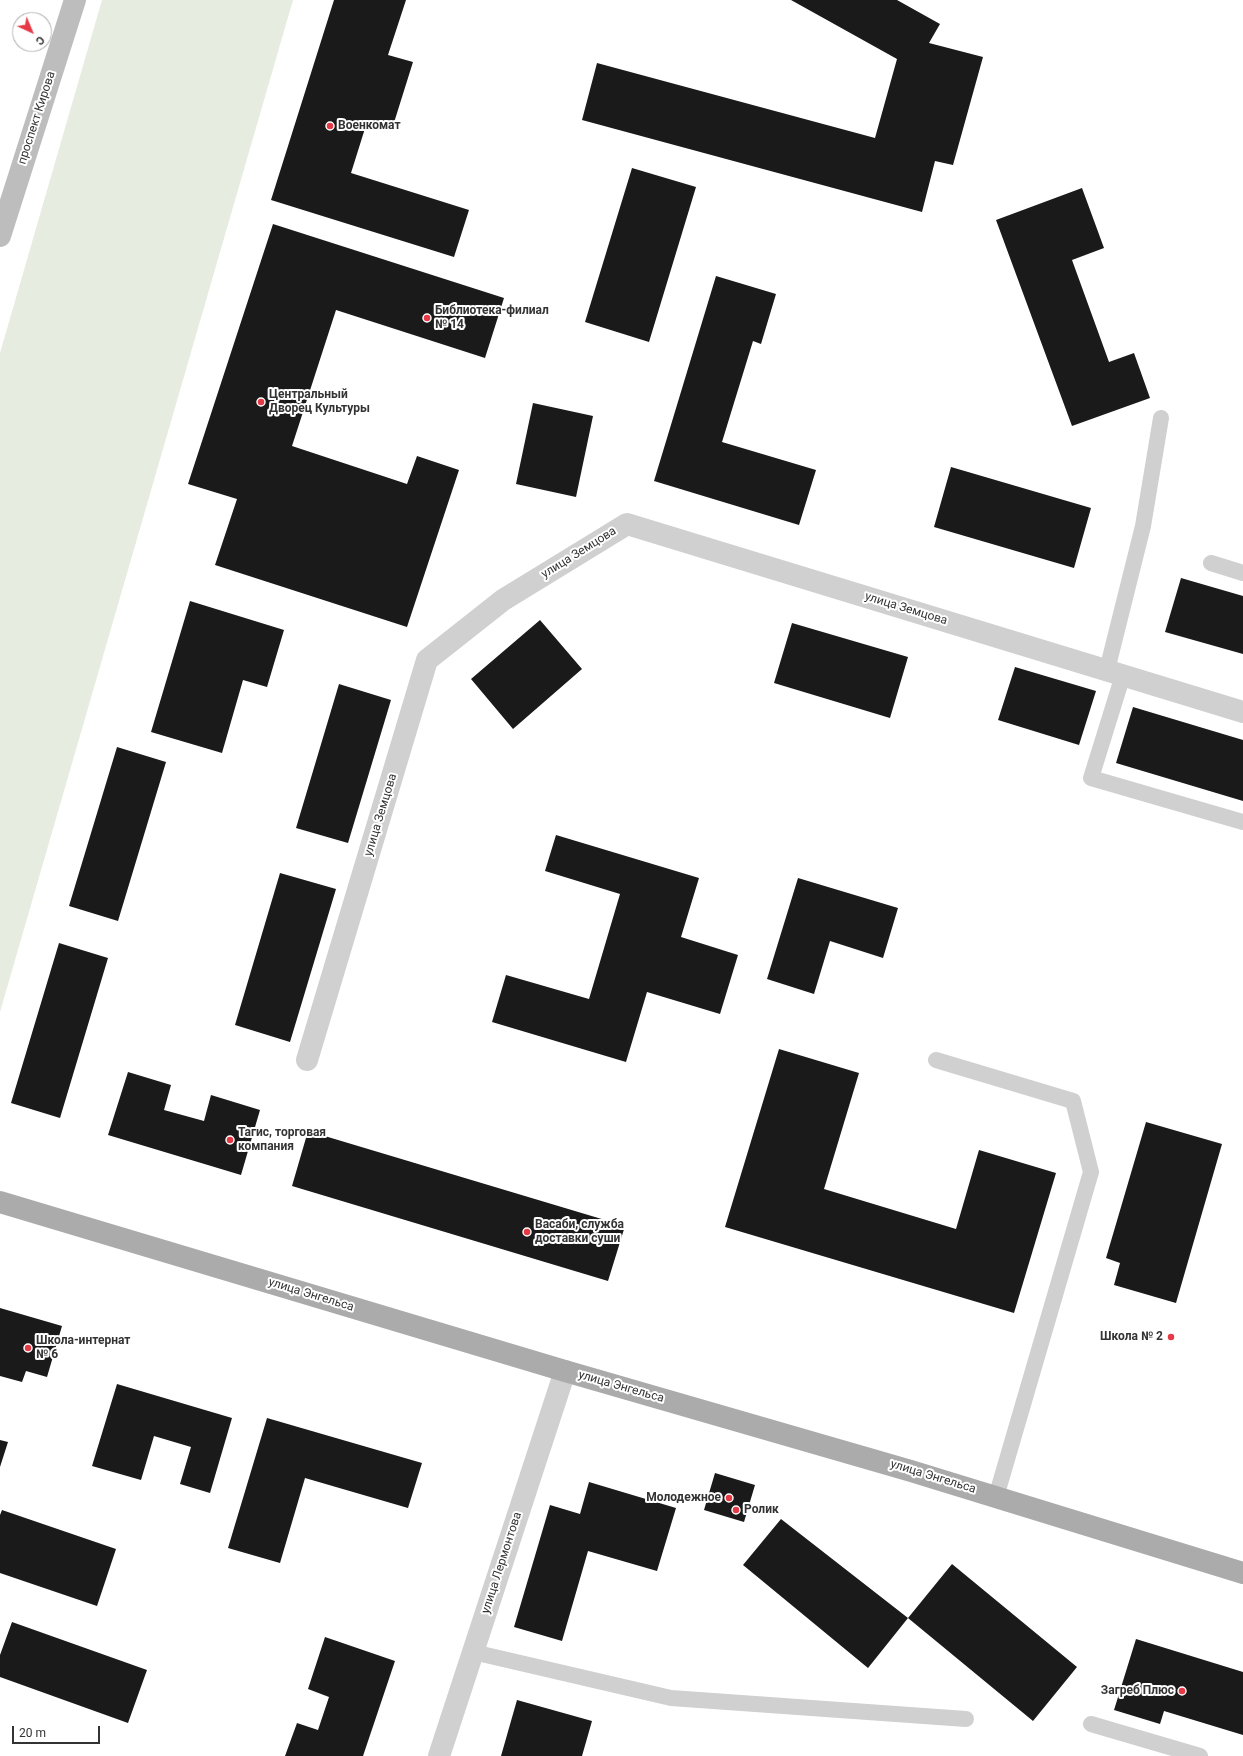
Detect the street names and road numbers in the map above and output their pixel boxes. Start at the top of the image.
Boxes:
street label: проспект Кирова [15,70,59,166]
street label: улица Земцова [539,524,619,582]
street label: улица Земцова [863,590,949,628]
street label: улица Земцова [362,772,400,858]
street label: улица Энгельса [267,1275,355,1315]
street label: улица Энгельса [576,1368,666,1406]
street label: улица Энгельса [889,1457,977,1497]
street label: улица Лермонтова [479,1510,525,1616]

